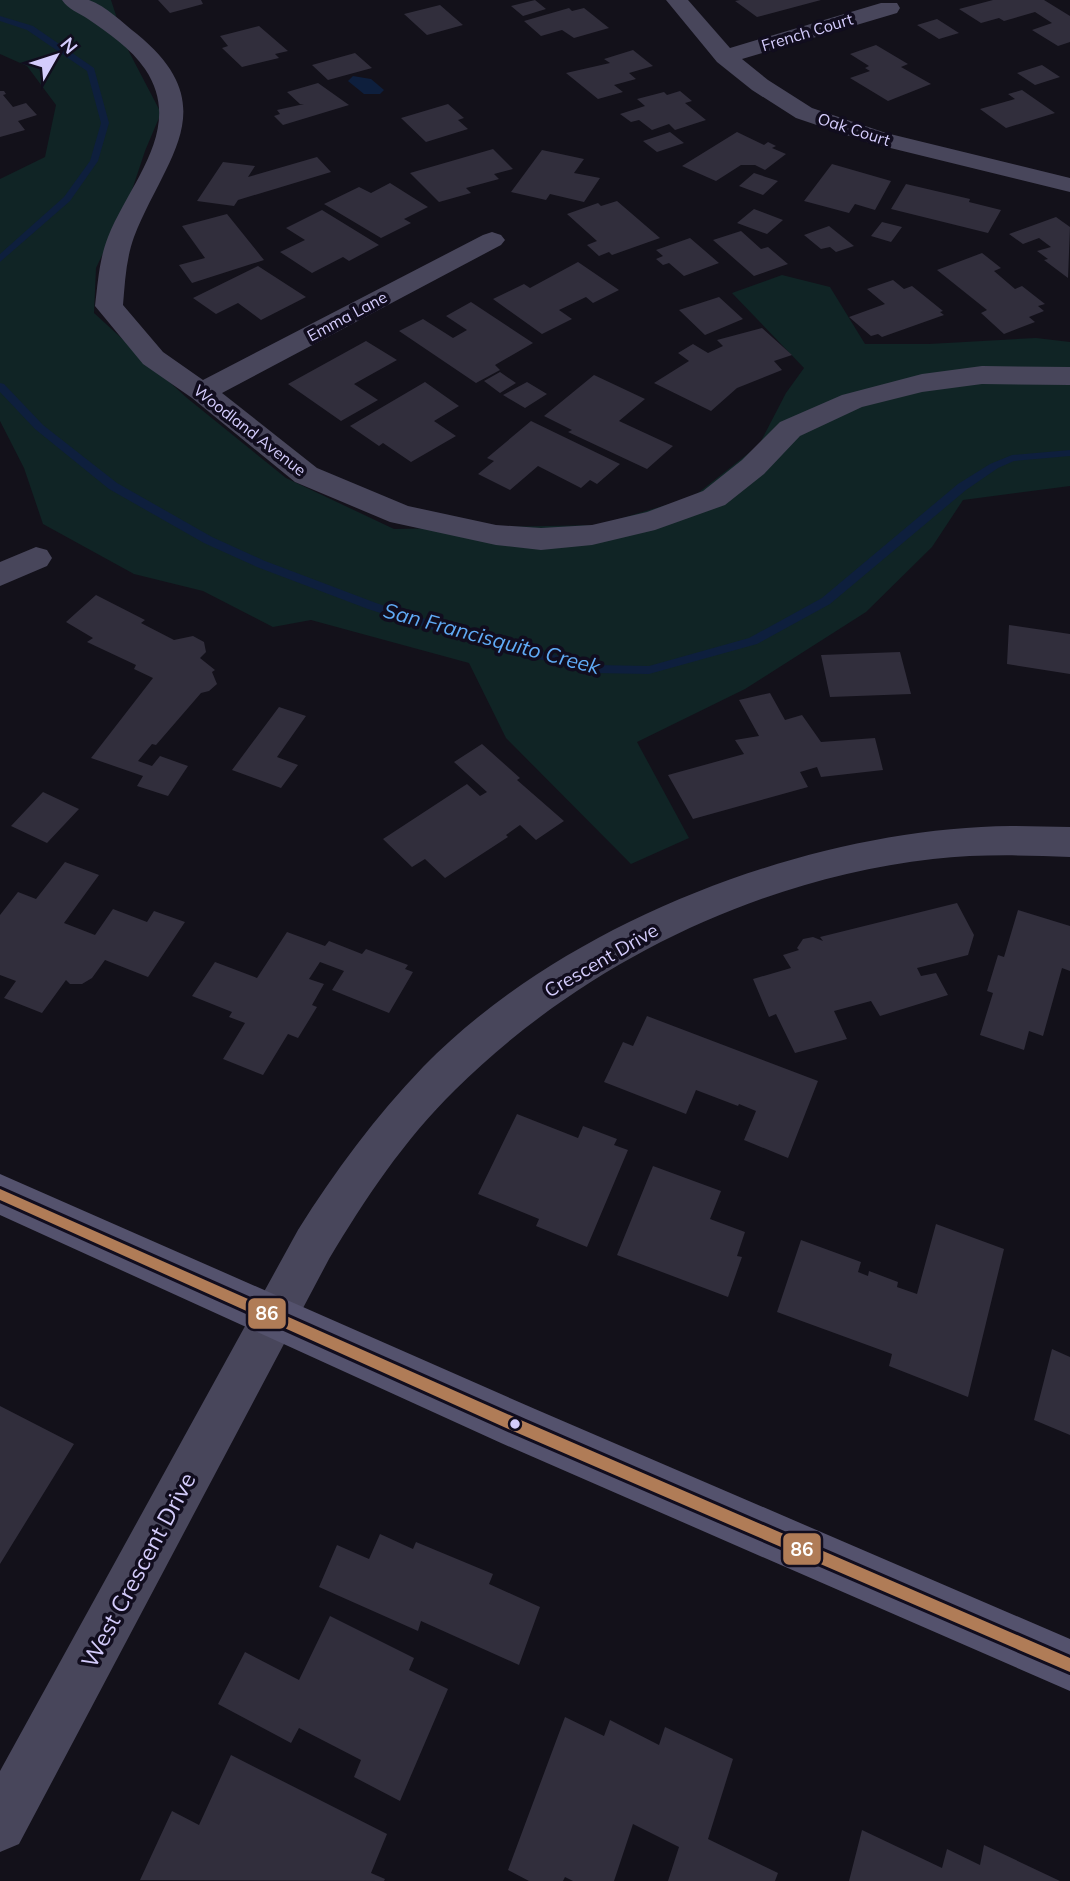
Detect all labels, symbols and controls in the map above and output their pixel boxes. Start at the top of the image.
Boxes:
street label: French Court [759,8,856,55]
north arrow [21,21,91,91]
text: N [55,32,83,58]
street label: Oak Court [815,108,893,150]
street label: Emma Lane [304,287,390,345]
street label: Woodland Avenue [190,380,310,480]
water label: San Francisquito Creek [381,597,604,680]
street label: Crescent Drive [540,918,662,1002]
line badge: 86 [247,1297,287,1330]
text: 86 [256,1301,278,1325]
unlabelled marker [508,1417,522,1431]
street label: West Crescent Drive [74,1468,202,1672]
line badge: 86 [782,1532,822,1566]
text: 86 [791,1537,813,1561]

